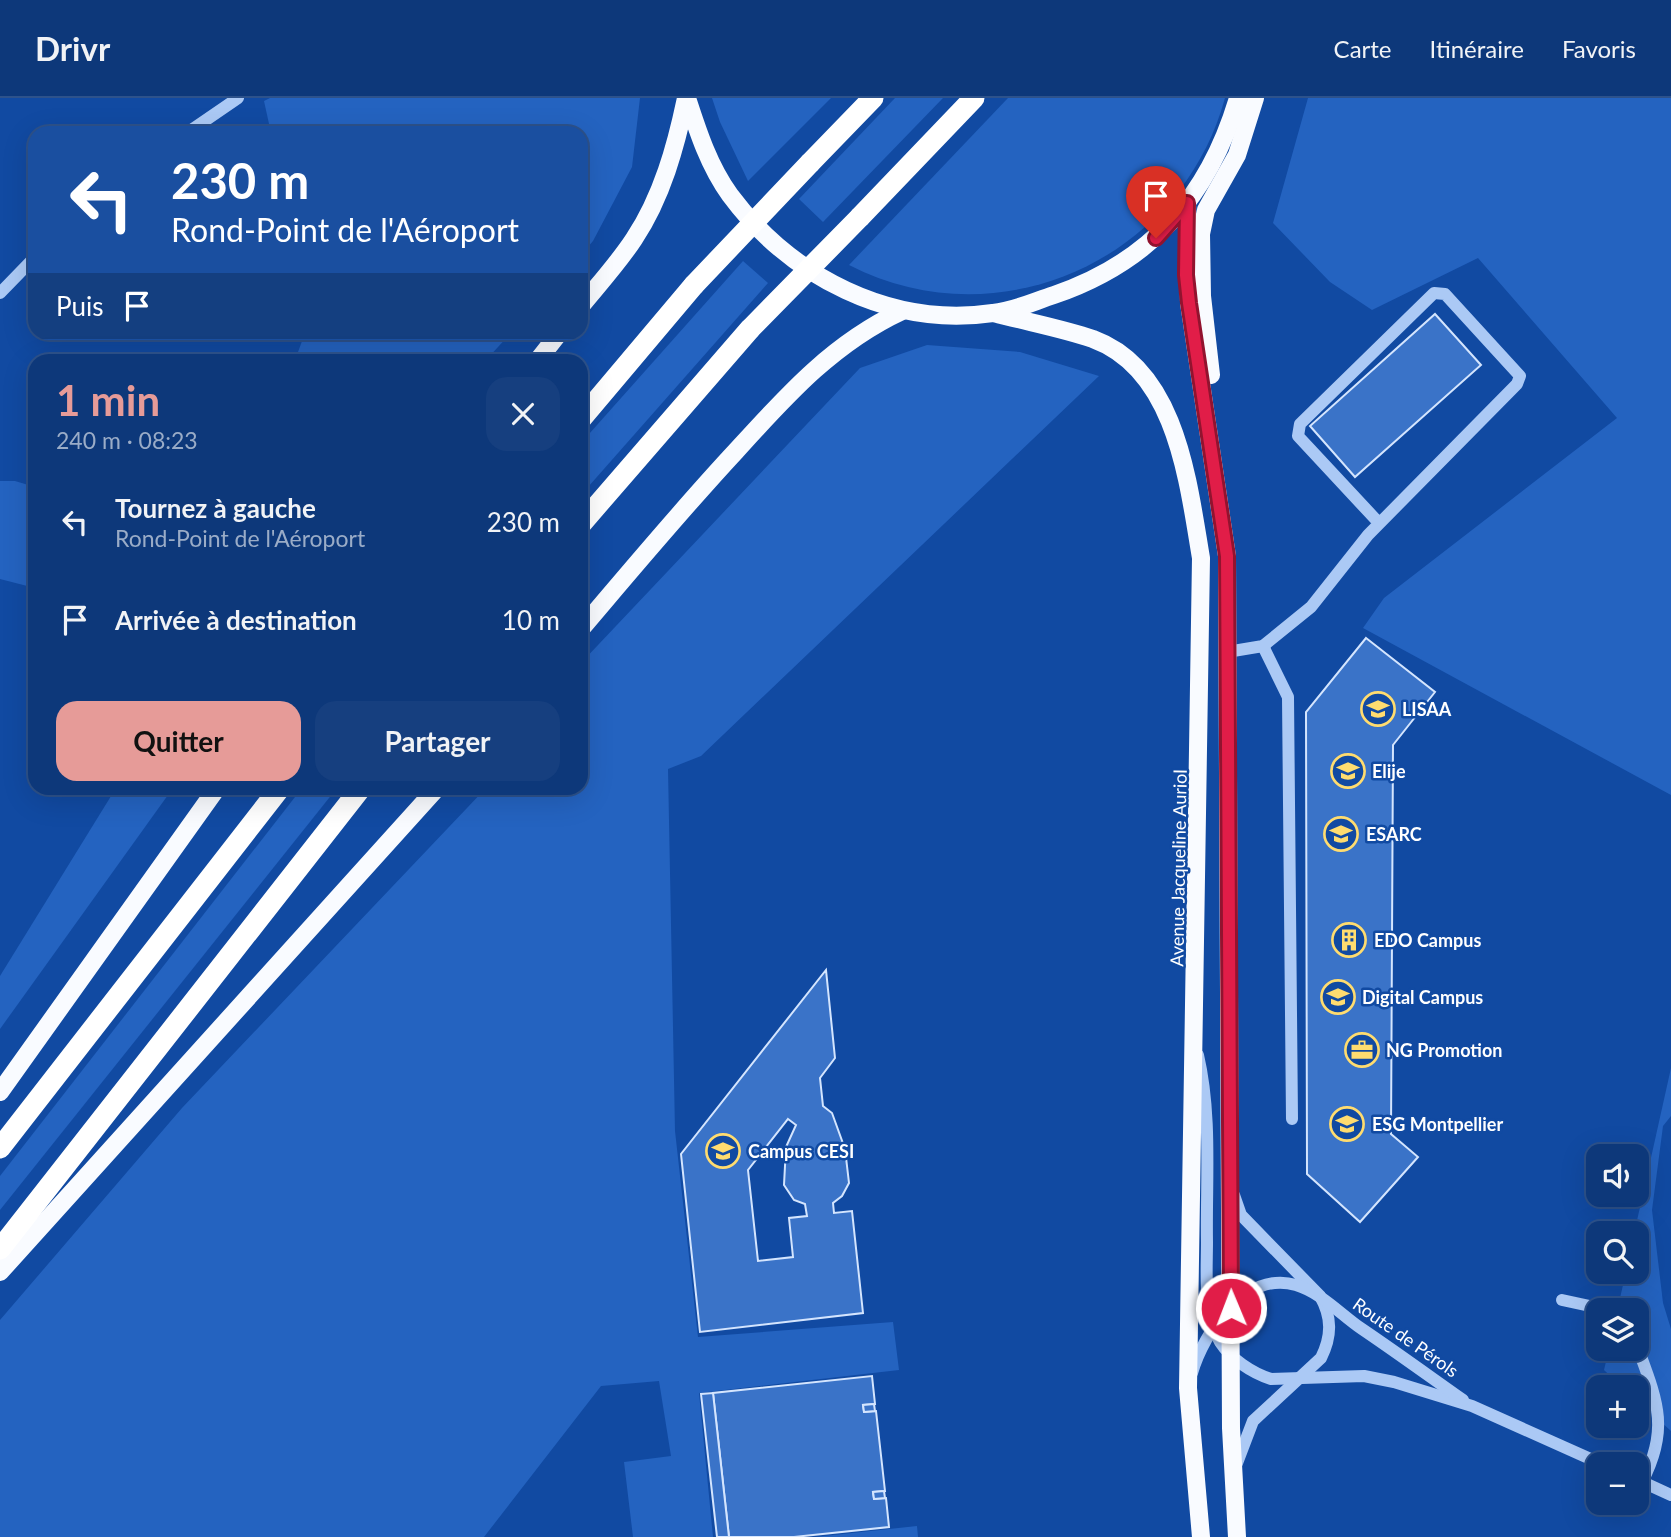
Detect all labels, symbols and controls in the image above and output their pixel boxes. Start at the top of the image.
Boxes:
text: Drivr [35,28,110,68]
text: Carte [1334,34,1392,63]
text: Itinéraire [1430,34,1524,63]
text: Favoris [1562,34,1636,63]
text: 230 m [171,151,309,209]
icon: left [56,154,147,245]
pin [1126,166,1186,238]
icon: arrive [1137,177,1175,215]
text: Rond-Point de l'Aéroport [171,210,519,249]
icon: arrive [118,287,156,325]
text: Puis [56,290,104,322]
text: 1 min [56,375,160,425]
button: close [486,377,560,451]
text: 240 m · 08:23 [56,426,198,454]
text: Tournez à gauche [115,492,316,524]
icon: left [56,503,94,541]
text: 230 m [487,506,560,538]
text: Rond-Point de l'Aéroport [115,524,365,552]
icon: arrive [56,601,94,639]
text: Arrivée à destination [115,604,357,636]
text: 10 m [502,604,560,636]
school or university icon: LISAA [1359,690,1397,728]
place label: LISAA [1402,698,1452,720]
button: Quitter [56,701,301,781]
button: Partager [315,701,560,781]
school or university icon: Elije [1329,752,1367,790]
place label: Elije [1372,760,1406,782]
street label: Avenue Jacqueline Auriol [1165,769,1191,967]
school or university icon: ESARC [1322,815,1360,853]
place label: ESARC [1366,823,1422,845]
building icon: EDO Campus [1330,921,1368,959]
place label: EDO Campus [1374,929,1481,951]
school or university icon: Digital Campus [1319,978,1357,1016]
place label: Digital Campus [1362,986,1483,1008]
office icon: NG Promotion [1343,1031,1381,1069]
place label: NG Promotion [1386,1039,1502,1061]
school or university icon: ESG Montpellier [1328,1105,1366,1143]
place label: ESG Montpellier [1372,1113,1503,1135]
school or university icon: Campus CESI [704,1132,742,1170]
place label: Campus CESI [748,1140,854,1162]
map controls [1586,1144,1649,1515]
button: sound [1586,1144,1649,1207]
button: search [1586,1221,1649,1284]
position arrow [1194,1271,1268,1345]
street label: Route de Pérols [1349,1292,1463,1382]
button: layers [1586,1298,1649,1361]
button: + [1586,1375,1649,1438]
button: − [1586,1452,1649,1515]

